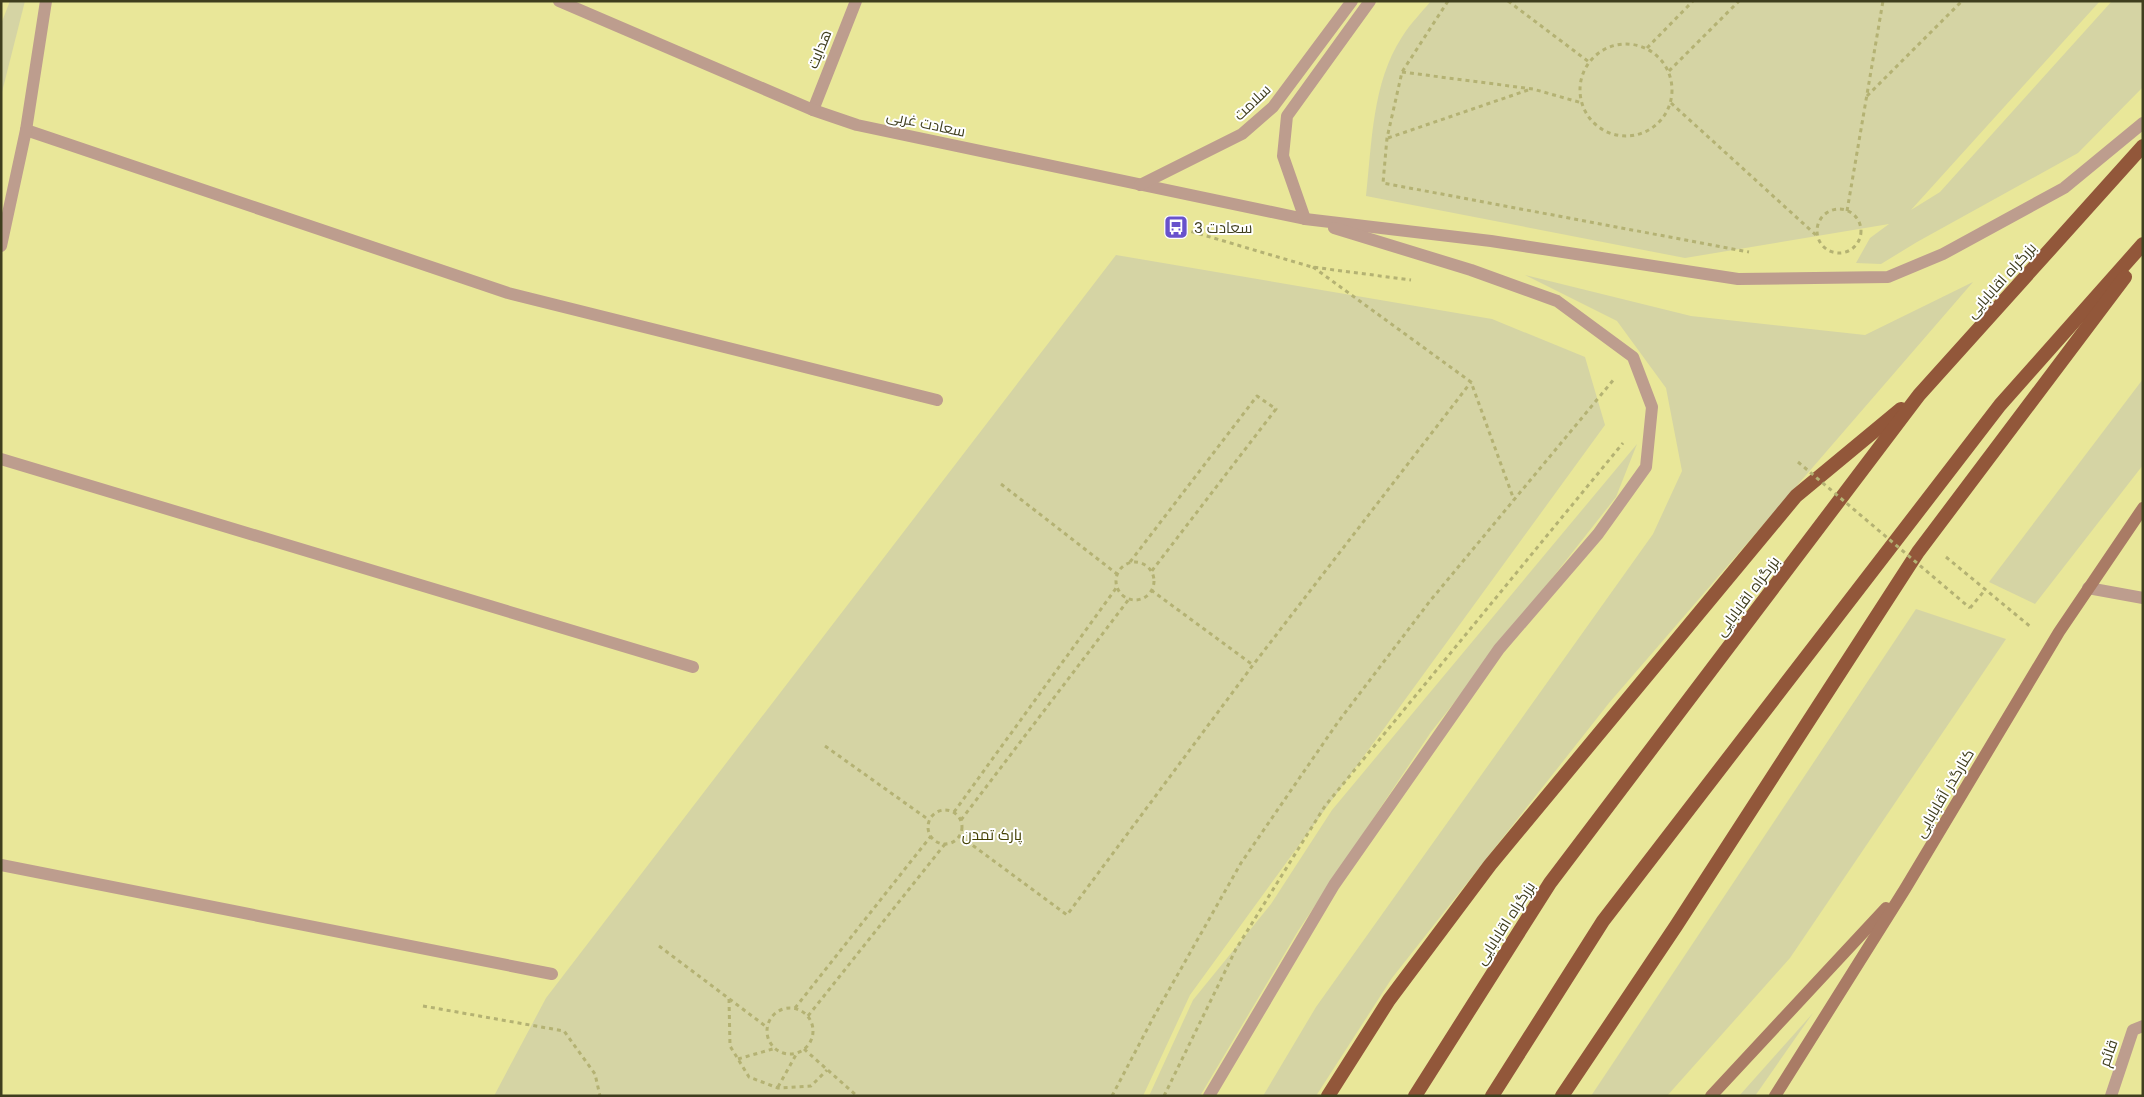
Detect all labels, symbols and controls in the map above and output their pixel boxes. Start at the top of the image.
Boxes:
street label: هدایت [802,26,836,72]
street label: سلامت [1229,79,1275,125]
street label: سعادت غربی [885,104,967,142]
bus stop icon: سعادت 3 [1163,214,1189,240]
place label: سعادت 3 [1194,217,1252,238]
street label: بزرگراه اقابابایی [1961,237,2041,323]
street label: بزرگراه اقابابایی [1710,552,1784,640]
street label: کنارگذر آقابابایی [1909,745,1979,841]
park label: پارک تمدن [962,824,1022,845]
street label: بزرگراه اقابابایی [1470,877,1540,969]
street label: قائم [2094,1037,2122,1069]

